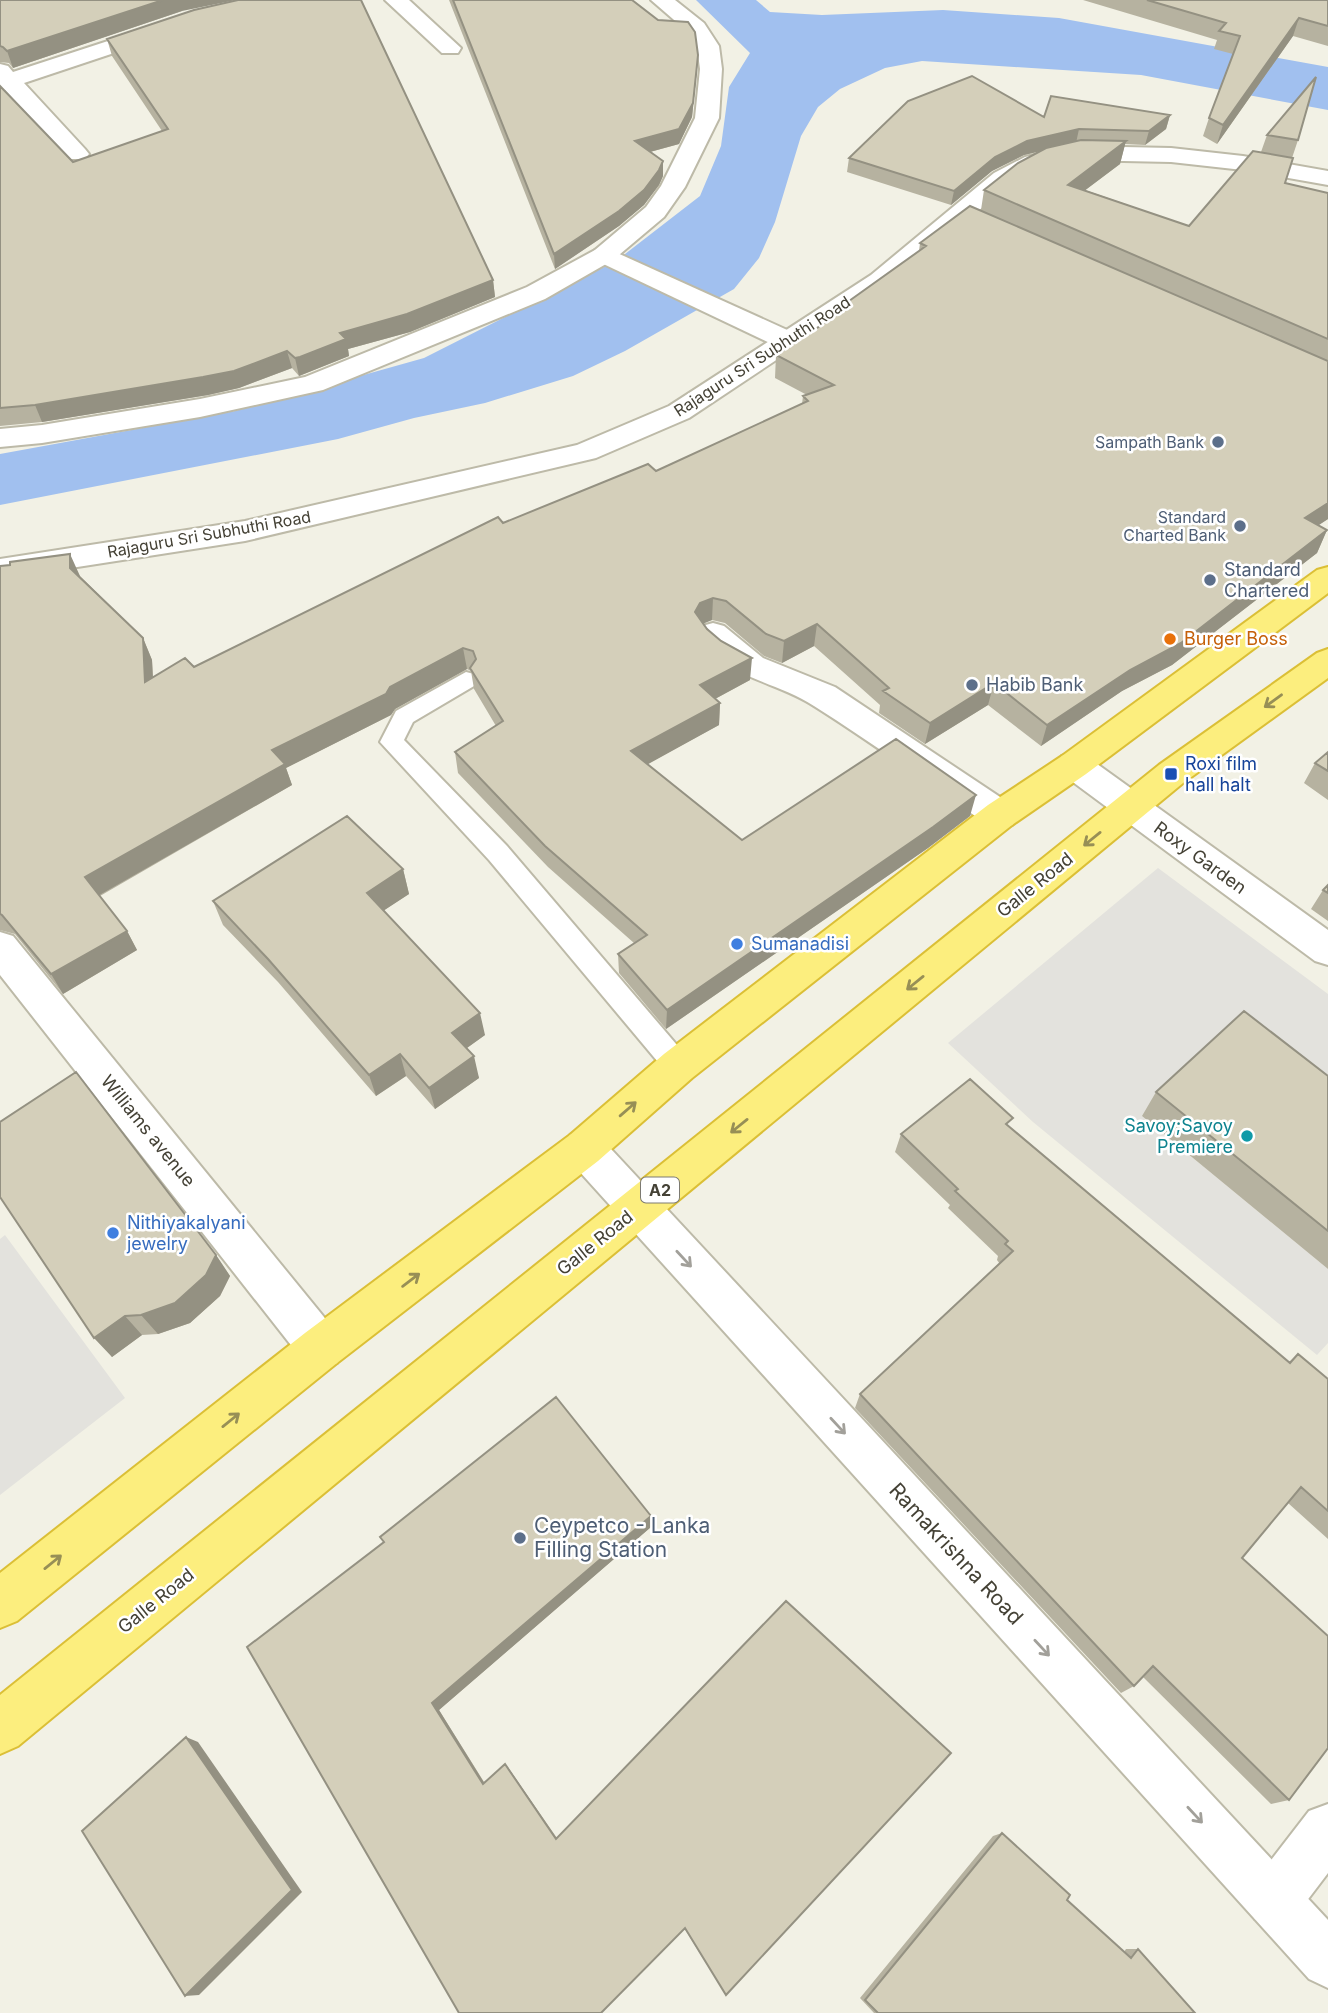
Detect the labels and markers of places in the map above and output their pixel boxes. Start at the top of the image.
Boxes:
place label: Sampath Bank [1095,432,1204,452]
marker: Sampath Bank [1210,434,1226,450]
place label: Standard Charted Bank [1123,507,1226,545]
marker: Standard Charted Bank [1232,518,1248,534]
place label: Standard Chartered [1224,559,1309,601]
marker: Standard Chartered [1202,572,1218,588]
place label: Burger Boss [1184,628,1288,649]
marker: Burger Boss [1162,631,1178,647]
place label: Habib Bank [986,674,1083,695]
marker: Habib Bank [964,677,980,693]
place label: Roxi film hall halt [1185,753,1257,795]
marker: Roxi film hall halt [1163,766,1179,782]
place label: Sumanadisi [751,933,849,954]
marker: Sumanadisi [729,936,745,952]
place label: Savoy;Savoy Premiere [1124,1115,1233,1157]
marker: Savoy;Savoy Premiere [1239,1128,1255,1144]
place label: Nithiyakalyani jewelry [126,1212,246,1254]
marker: Nithiyakalyani jewelry [105,1225,121,1241]
place label: Ceypetco - Lanka Filling Station [534,1513,710,1562]
marker: Ceypetco - Lanka Filling Station [512,1530,528,1546]

